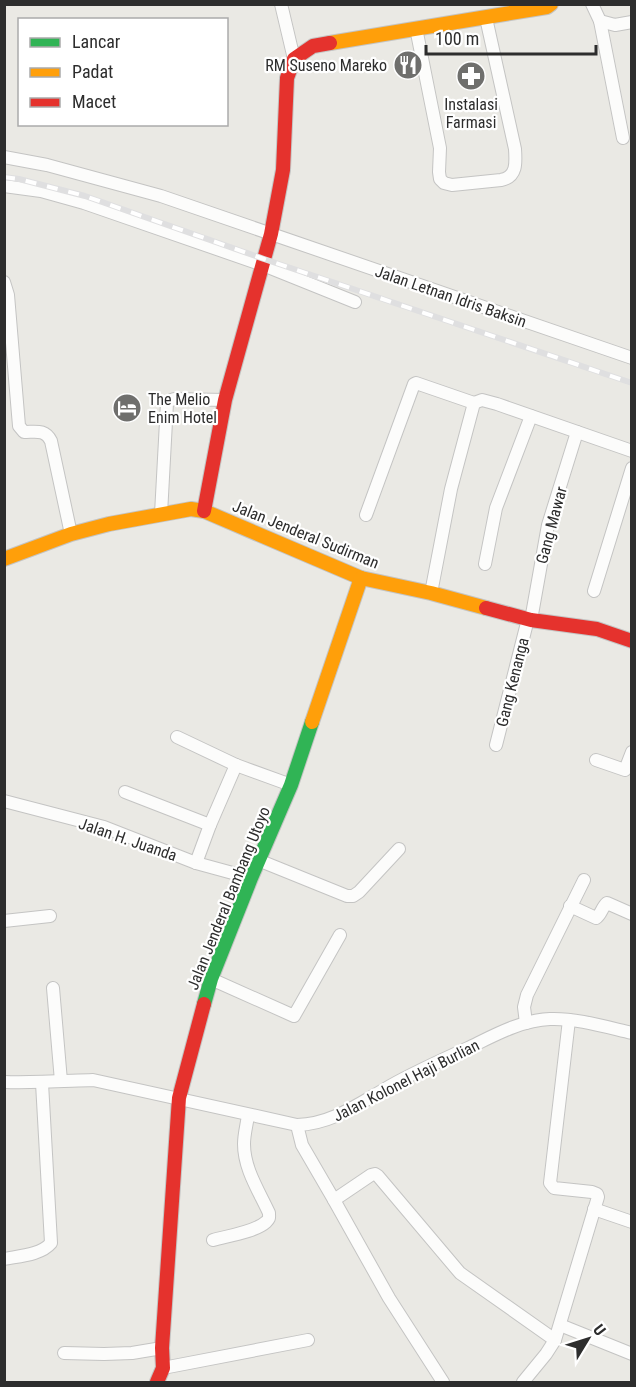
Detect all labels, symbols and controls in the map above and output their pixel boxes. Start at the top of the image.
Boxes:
legend [18,18,228,126]
scale bar [426,18,596,56]
text: 100 m [435,28,479,49]
text: Lancar [72,31,121,52]
restaurant icon: RM Suseno Mareko [392,49,424,81]
place label: RM Suseno Mareko [265,56,387,75]
pharmacy icon: Instalasi Farmasi [455,60,487,92]
text: Padat [72,61,113,82]
text: Macet [72,91,116,112]
place label: Instalasi Farmasi [444,95,498,132]
street label: Jalan Letnan Idris Baksin [373,262,529,331]
place label: The Melio Enim Hotel [148,390,217,427]
hotel icon: The Melio Enim Hotel [111,392,143,424]
street label: Gang Mawar [532,484,571,566]
street label: Jalan Jenderal Sudirman [230,496,382,573]
street label: Gang Kenanga [492,636,533,729]
street label: Jalan Jenderal Bambang Utoyo [183,804,274,992]
street label: Jalan H. Juanda [76,814,179,865]
street label: Jalan Kolonel Haji Burlian [330,1035,483,1126]
north arrow [558,1309,618,1369]
text: U [589,1321,610,1340]

